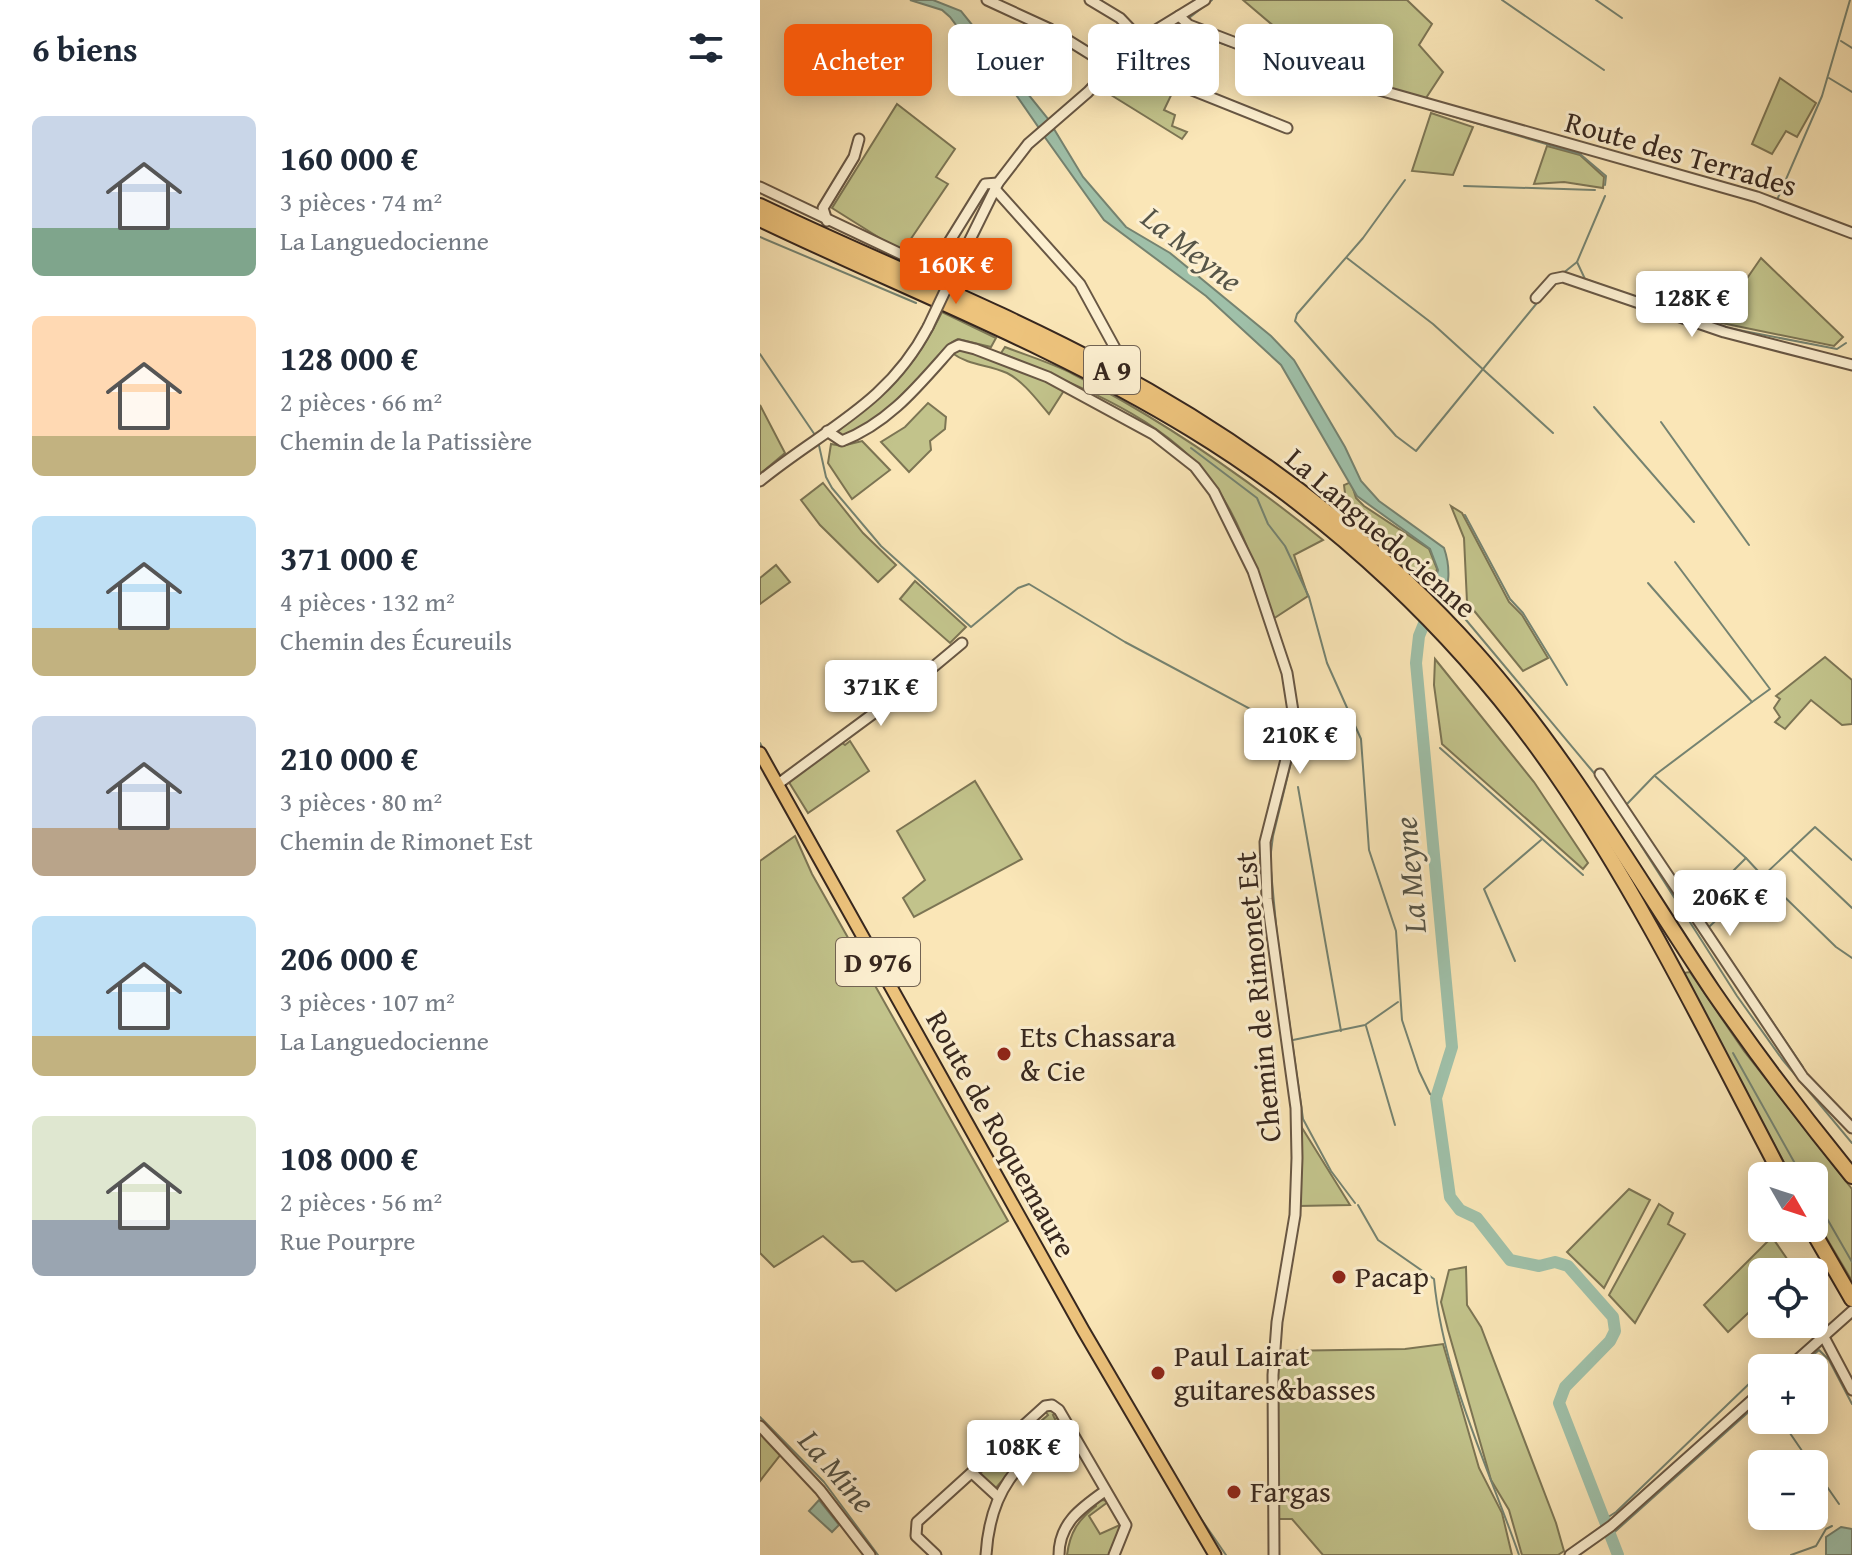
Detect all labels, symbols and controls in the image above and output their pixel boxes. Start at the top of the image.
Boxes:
text: 6 biens [32,24,138,73]
chip: Acheter [784,24,932,96]
chip: Louer [948,24,1072,96]
chip: Filtres [1088,24,1219,96]
chip: Nouveau [1235,24,1393,96]
icon: filters [684,26,728,70]
street label: Route des Terrades [1560,99,1802,207]
text: 160 000 € [280,133,418,182]
icon: home [96,148,192,244]
text: 3 pièces · 74 m² [280,182,442,221]
water label: La Meyne [1131,194,1253,303]
text: La Languedocienne [280,221,489,260]
pin: 160K € [891,238,1021,306]
text: 160K € [918,244,994,283]
pin: 128K € [1627,271,1757,339]
text: 128K € [1654,277,1730,316]
text: 128 000 € [280,333,418,382]
road number: A 9 [1084,346,1140,394]
icon: home [96,348,192,444]
text: 2 pièces · 66 m² [280,382,442,421]
text: Chemin de la Patissière [280,421,532,460]
street label: La Languedocienne [1276,437,1487,628]
text: 371 000 € [280,533,418,582]
icon: home [96,548,192,644]
text: 4 pièces · 132 m² [280,582,455,621]
text: Chemin des Écureuils [280,621,512,660]
pin: 371K € [816,660,946,728]
text: 371K € [843,666,919,705]
pin: 210K € [1235,708,1365,776]
text: 210K € [1262,714,1338,753]
text: 210 000 € [280,733,418,782]
icon: home [96,748,192,844]
text: 3 pièces · 80 m² [280,782,442,821]
water label: La Meyne [1381,815,1438,936]
text: Chemin de Rimonet Est [280,821,533,860]
street label: Chemin de Rimonet Est [1222,850,1292,1144]
pin: 206K € [1665,870,1795,938]
text: 206K € [1692,876,1768,915]
text: 206 000 € [280,933,418,982]
road number: D 976 [836,938,920,986]
icon: home [96,948,192,1044]
text: 3 pièces · 107 m² [280,982,455,1021]
street label: Route de Roquemaure [916,1002,1088,1265]
place label: Ets Chassara & Cie [1020,1014,1176,1092]
text: La Languedocienne [280,1021,489,1060]
marker: Ets Chassara & Cie [995,1045,1013,1063]
text: 108 000 € [280,1133,418,1182]
icon: home [96,1148,192,1244]
north arrow [1748,1162,1828,1242]
map controls [1748,1162,1828,1530]
text: 2 pièces · 56 m² [280,1182,442,1221]
text: Rue Pourpre [280,1221,416,1260]
place label: Pacap [1355,1254,1429,1298]
button: locate [1748,1258,1828,1338]
marker: Pacap [1330,1268,1348,1286]
place label: Paul Lairat guitares&basses [1174,1333,1376,1411]
button: + [1748,1354,1828,1434]
marker: Paul Lairat guitares&basses [1149,1364,1167,1382]
water label: La Mine [787,1418,887,1523]
pin: 108K € [958,1420,1088,1488]
text: 108K € [985,1426,1061,1465]
button: − [1748,1450,1828,1530]
place label: Fargas [1250,1469,1331,1513]
marker: Fargas [1225,1483,1243,1501]

